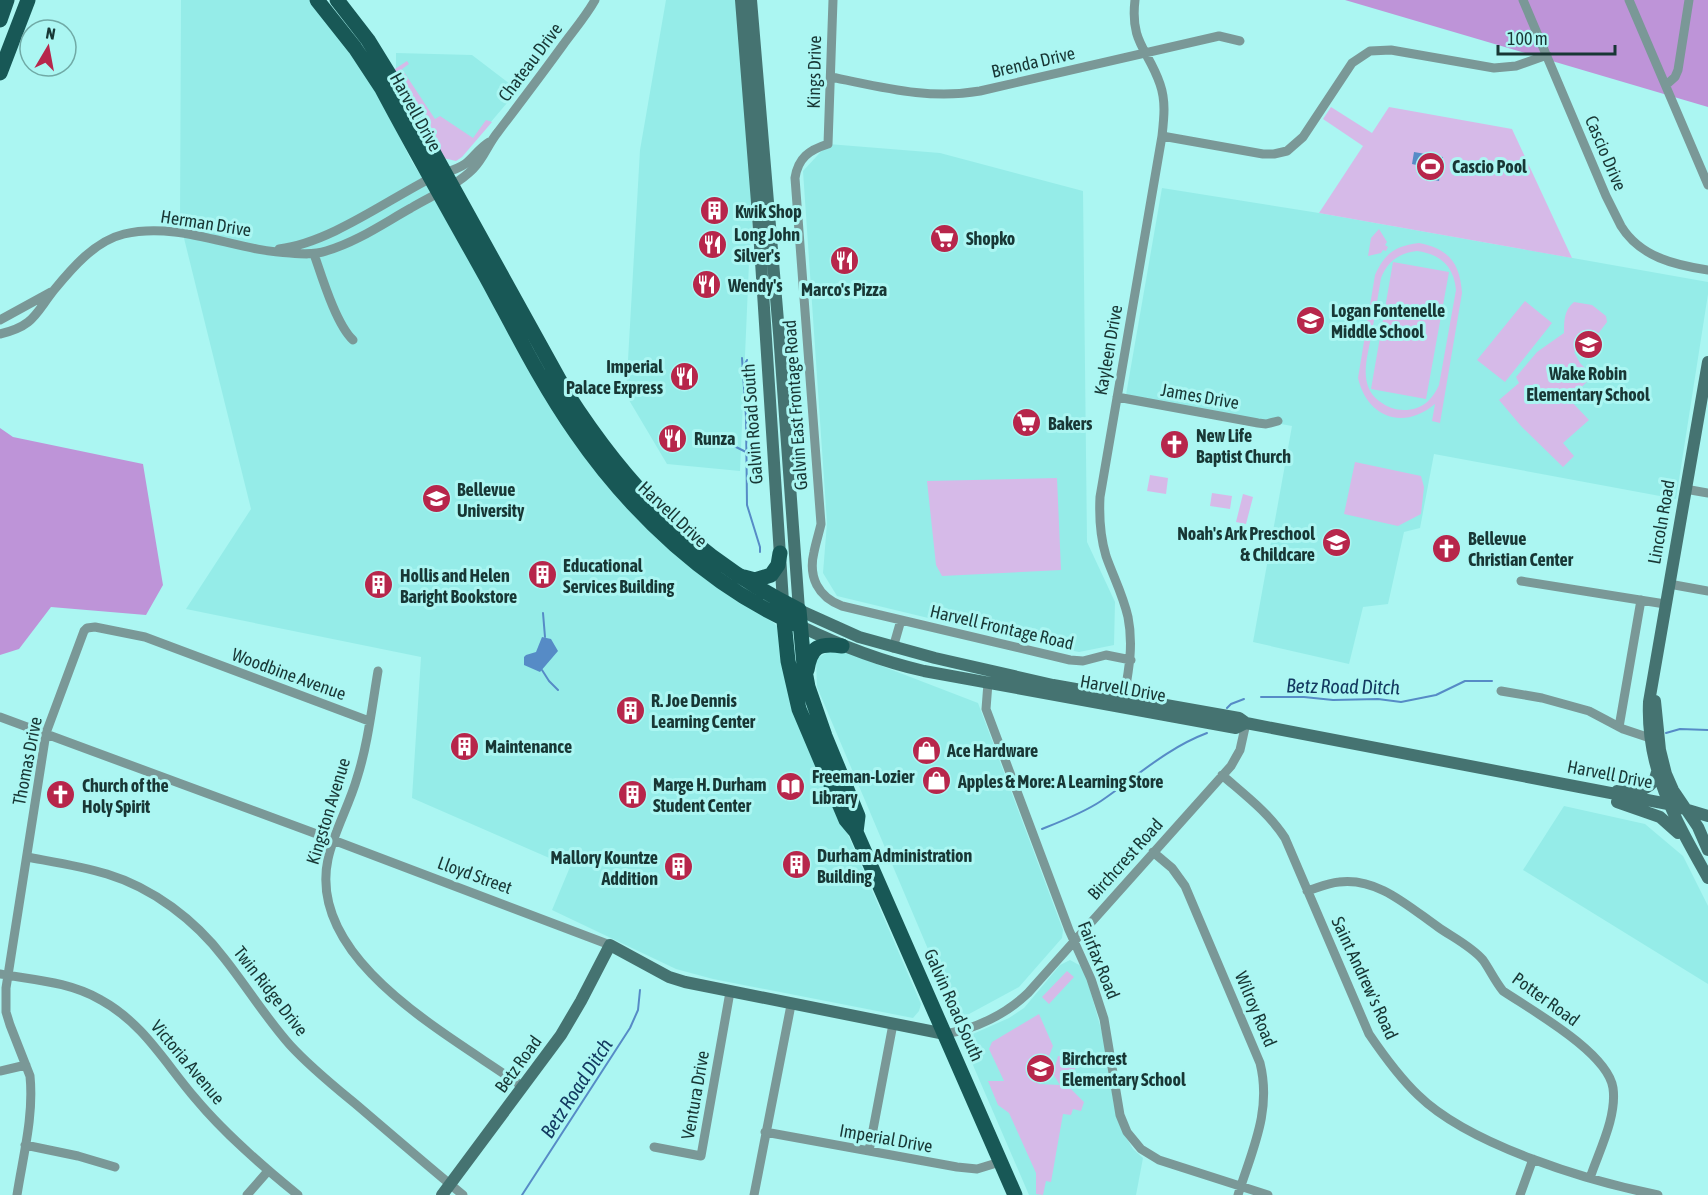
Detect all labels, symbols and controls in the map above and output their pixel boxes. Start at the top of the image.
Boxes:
north arrow [18,18,78,78]
scale bar [1498,18,1615,56]
street label: Chateau Drive [494,19,566,105]
text: N [44,24,57,43]
text: 100 m [1507,28,1548,49]
street label: Kings Drive [803,35,825,109]
street label: Brenda Drive [989,42,1077,82]
street label: Harvell Drive [386,69,446,155]
street label: Cascio Drive [1581,112,1631,194]
sports icon: Cascio Pool [1415,150,1447,182]
place label: Cascio Pool [1452,156,1527,177]
building icon: Kwik Shop [698,195,730,227]
place label: Kwik Shop [735,201,802,222]
street label: Herman Drive [159,205,253,241]
supermarket icon: Shopko [929,222,961,254]
place label: Long John Silver's [734,224,800,266]
restaurant icon: Long John Silver's [697,228,729,260]
place label: Shopko [966,228,1015,249]
restaurant icon: Marco's Pizza [828,244,860,276]
restaurant icon: Wendy's [691,269,723,301]
place label: Wendy's [727,275,783,296]
place label: Marco's Pizza [801,279,887,300]
place label: Logan Fontenelle Middle School [1331,300,1445,342]
street label: Kayleen Drive [1090,303,1126,397]
school or university icon: Logan Fontenelle Middle School [1294,304,1326,336]
street label: Galvin East Frontage Road [779,319,811,491]
school or university icon: Wake Robin Elementary School [1572,328,1604,360]
place label: Imperial Palace Express [566,356,664,398]
restaurant icon: Imperial Palace Express [668,360,700,392]
street label: Galvin Road South [737,363,767,485]
place label: Wake Robin Elementary School [1526,363,1650,405]
street label: James Drive [1159,379,1241,413]
supermarket icon: Bakers [1011,407,1043,439]
place label: Bakers [1048,413,1093,434]
restaurant icon: Runza [657,422,689,454]
place label: New Life Baptist Church [1196,425,1291,467]
place label: Runza [694,428,735,449]
church icon: New Life Baptist Church [1159,429,1191,461]
street label: Harvell Drive [634,477,712,551]
street label: Lincoln Road [1643,478,1679,566]
place label: Bellevue University [457,479,525,521]
school or university icon: Bellevue University [420,483,452,515]
place label: Noah's Ark Preschool & Childcare [1177,523,1315,565]
school or university icon: Noah's Ark Preschool & Childcare [1320,527,1352,559]
place label: Bellevue Christian Center [1468,528,1574,570]
church icon: Bellevue Christian Center [1431,532,1463,564]
place label: Educational Services Building [563,555,675,597]
building icon: Educational Services Building [526,559,558,591]
place label: Hollis and Helen Baright Bookstore [400,565,517,607]
building icon: Hollis and Helen Baright Bookstore [363,569,395,601]
street label: Harvell Frontage Road [928,600,1076,654]
street label: Woodbine Avenue [229,644,349,704]
street label: Harvell Drive [1079,670,1167,706]
water label: Betz Road Ditch [1286,674,1400,698]
place label: R. Joe Dennis Learning Center [651,690,756,732]
building icon: R. Joe Dennis Learning Center [614,694,646,726]
street label: Thomas Drive [8,715,46,807]
building icon: Maintenance [448,730,480,762]
shop icon: Ace Hardware [910,734,942,766]
place label: Maintenance [485,736,572,757]
place label: Ace Hardware [946,740,1038,761]
street label: Kingston Avenue [302,755,354,867]
street label: Harvell Drive [1566,755,1654,793]
shop icon: Apples & More: A Learning Store [921,765,953,797]
place label: Freeman-Lozier Library [812,766,915,808]
library icon: Freeman-Lozier Library [775,770,807,802]
place label: Apples & More: A Learning Store [957,771,1163,792]
place label: Marge H. Durham Student Center [653,774,767,816]
place label: Church of the Holy Spirit [82,775,169,817]
building icon: Marge H. Durham Student Center [616,778,648,810]
church icon: Church of the Holy Spirit [45,779,77,811]
street label: Birchcrest Road [1083,814,1167,904]
place label: Durham Administration Building [817,845,973,887]
place label: Mallory Kountze Addition [551,847,658,889]
building icon: Durham Administration Building [780,849,812,881]
building icon: Mallory Kountze Addition [663,851,695,883]
street label: Lloyd Street [435,852,515,898]
street label: Saint Andrew's Road [1327,913,1403,1043]
street label: Fairfax Road [1074,918,1124,1002]
street label: Twin Ridge Drive [230,942,312,1040]
street label: Galvin Road South [920,946,988,1064]
street label: Wilroy Road [1231,968,1281,1050]
street label: Potter Road [1508,968,1584,1030]
street label: Victoria Avenue [147,1016,229,1108]
street label: Betz Road [490,1031,546,1097]
water label: Betz Road Ditch [535,1034,617,1142]
place label: Birchcrest Elementary School [1062,1048,1186,1090]
street label: Ventura Drive [677,1049,713,1141]
school or university icon: Birchcrest Elementary School [1025,1052,1057,1084]
street label: Imperial Drive [838,1119,934,1157]

